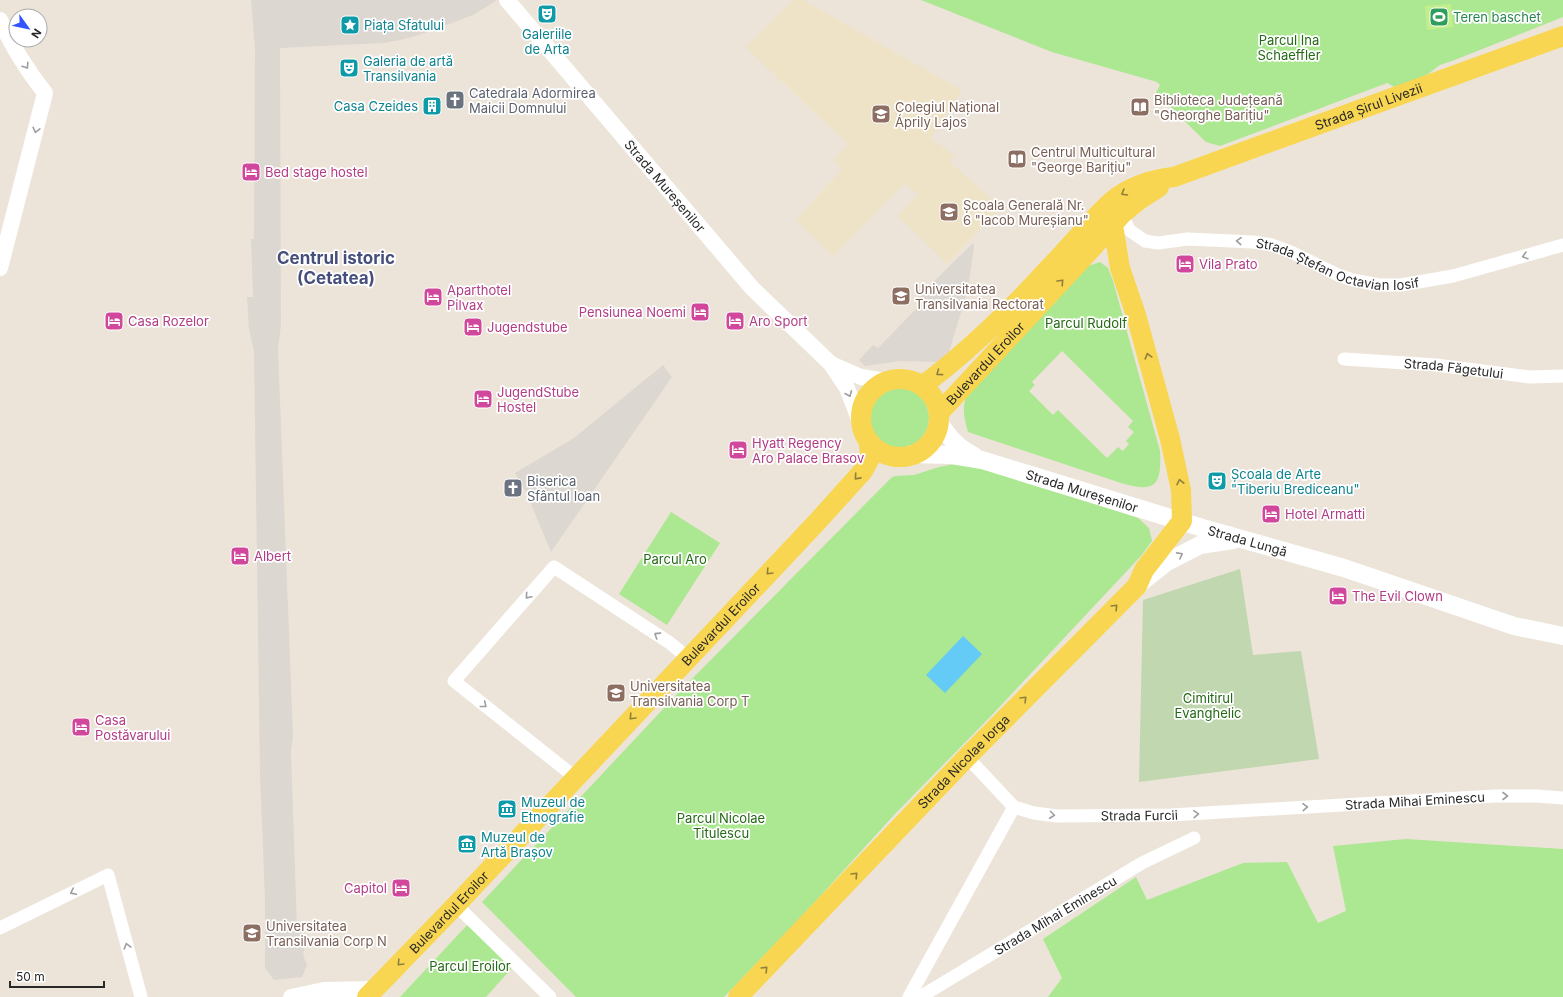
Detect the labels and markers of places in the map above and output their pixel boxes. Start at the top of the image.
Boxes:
theatre icon: Galeriile de Arta [536,3,558,25]
sports icon: Teren baschet [1428,6,1450,28]
place label: Teren baschet [1453,9,1541,25]
place icon: Piața Sfatului [339,14,361,36]
place label: Piața Sfatului [364,17,444,34]
place label: Galeriile de Arta [522,26,572,57]
place label: Galeria de artă Transilvania [363,53,453,84]
theatre icon: Galeria de artă Transilvania [338,57,360,79]
place label: Catedrala Adormirea Maicii Domnului [469,85,596,116]
church icon: Catedrala Adormirea Maicii Domnului [444,89,466,111]
place label: Biblioteca Județeană "Gheorghe Barițiu" [1154,92,1283,124]
building icon: Casa Czeides [421,95,443,117]
library icon: Biblioteca Județeană "Gheorghe Barițiu" [1129,96,1151,118]
place label: Casa Czeides [334,98,418,114]
place label: Colegiul Național Áprily Lajos [895,99,999,130]
school or university icon: Colegiul Național Áprily Lajos [870,103,892,125]
place label: Centrul Multicultural "George Barițiu" [1031,144,1155,176]
library icon: Centrul Multicultural "George Barițiu" [1006,148,1028,170]
hotel icon: Bed stage hostel [240,161,262,183]
place label: Bed stage hostel [265,164,368,180]
place label: Școala Generală Nr. 6 "Iacob Mureșianu" [963,197,1089,228]
school or university icon: Școala Generală Nr. 6 "Iacob Mureșianu" [938,201,960,223]
hotel icon: Vila Prato [1174,253,1196,275]
place label: Vila Prato [1199,256,1258,272]
place label: Universitatea Transilvania Rectorat [915,281,1044,312]
place label: Aparthotel Pilvax [447,282,511,313]
school or university icon: Universitatea Transilvania Rectorat [890,285,912,307]
hotel icon: Aparthotel Pilvax [422,286,444,308]
hotel icon: Pensiunea Noemi [689,301,711,323]
place label: Pensiunea Noemi [579,304,686,320]
hotel icon: Casa Rozelor [103,310,125,332]
hotel icon: Aro Sport [724,310,746,332]
place label: Casa Rozelor [128,313,209,329]
place label: Aro Sport [749,313,808,329]
hotel icon: Jugendstube [462,316,484,338]
place label: Jugendstube [487,319,568,335]
place label: JugendStube Hostel [497,384,579,415]
hotel icon: JugendStube Hostel [472,388,494,410]
place label: Hyatt Regency Aro Palace Brasov [752,435,864,466]
hotel icon: Hyatt Regency Aro Palace Brasov [727,439,749,461]
place label: Școala de Arte "Tiberiu Brediceanu" [1231,466,1359,497]
theatre icon: Școala de Arte "Tiberiu Brediceanu" [1206,470,1228,492]
place label: Biserica Sfântul Ioan [527,473,600,504]
church icon: Biserica Sfântul Ioan [502,477,524,499]
hotel icon: Hotel Armatti [1260,503,1282,525]
place label: Hotel Armatti [1285,506,1365,522]
hotel icon: Albert [229,545,251,567]
place label: Albert [254,548,291,564]
hotel icon: The Evil Clown [1327,585,1349,607]
place label: The Evil Clown [1352,588,1443,604]
place label: Universitatea Transilvania Corp T [630,678,749,709]
school or university icon: Universitatea Transilvania Corp T [605,682,627,704]
place label: Casa Postăvarului [95,712,170,743]
hotel icon: Casa Postăvarului [70,716,92,738]
place label: Muzeul de Etnografie [521,794,585,825]
museum icon: Muzeul de Etnografie [496,798,518,820]
place label: Muzeul de Artă Brașov [481,829,553,860]
museum icon: Muzeul de Artă Brașov [456,833,478,855]
hotel icon: Capitol [390,877,412,899]
place label: Capitol [344,880,387,896]
place label: Universitatea Transilvania Corp N [266,918,387,949]
school or university icon: Universitatea Transilvania Corp N [241,922,263,944]

